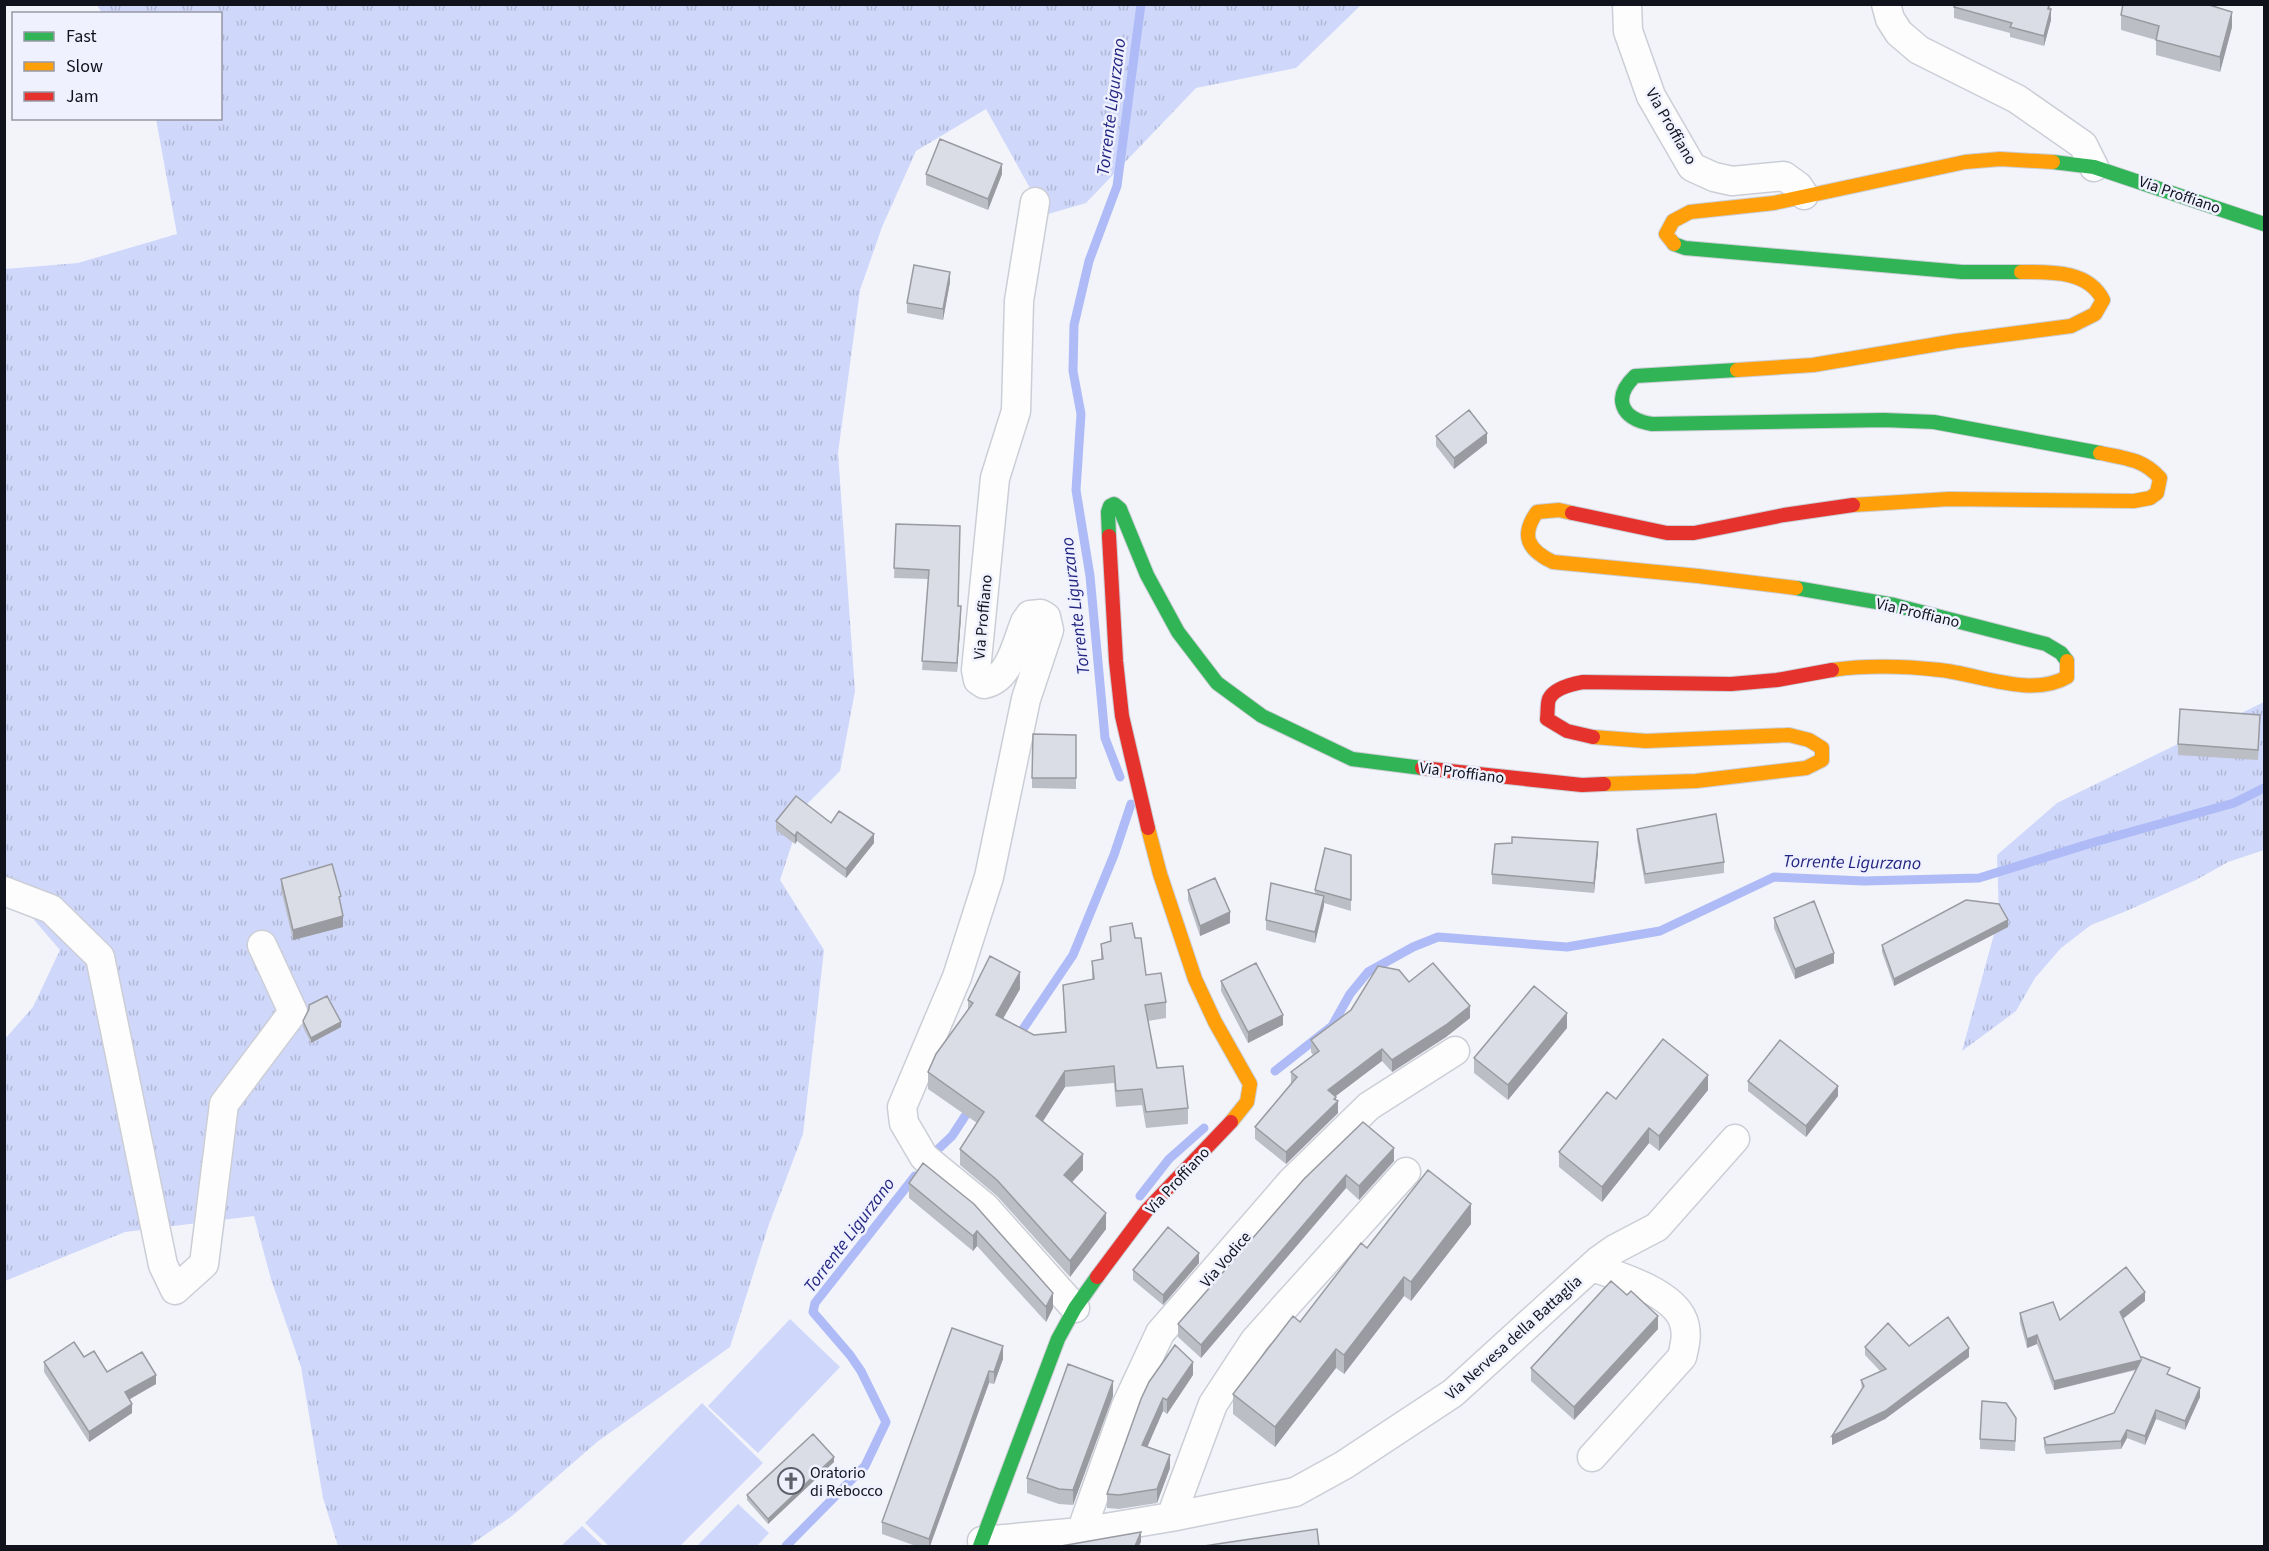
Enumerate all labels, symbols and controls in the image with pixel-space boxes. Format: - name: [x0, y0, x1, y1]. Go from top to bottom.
- legend: [12, 12, 222, 120]
- text: Fast: [66, 24, 97, 49]
- water label: Torrente Ligurzano: [1091, 37, 1132, 177]
- text: Slow: [66, 54, 103, 79]
- text: Jam: [66, 84, 99, 109]
- street label: Via Proffiano: [1640, 84, 1702, 169]
- street label: Via Proffiano: [2136, 171, 2224, 219]
- water label: Torrente Ligurzano: [1055, 536, 1096, 676]
- street label: Via Proffiano: [968, 574, 998, 660]
- street label: Via Proffiano: [1874, 593, 1962, 633]
- street label: Via Proffiano: [1418, 757, 1505, 789]
- water label: Torrente Ligurzano: [1783, 849, 1921, 876]
- street label: Via Proffiano: [1141, 1142, 1215, 1219]
- water label: Torrente Ligurzano: [798, 1173, 901, 1298]
- street label: Via Vodice: [1195, 1227, 1256, 1292]
- street label: Via Nervesa della Battaglia: [1441, 1270, 1587, 1405]
- place label: Oratorio di Rebocco: [810, 1462, 883, 1502]
- church icon: Oratorio di Rebocco: [776, 1466, 806, 1496]

